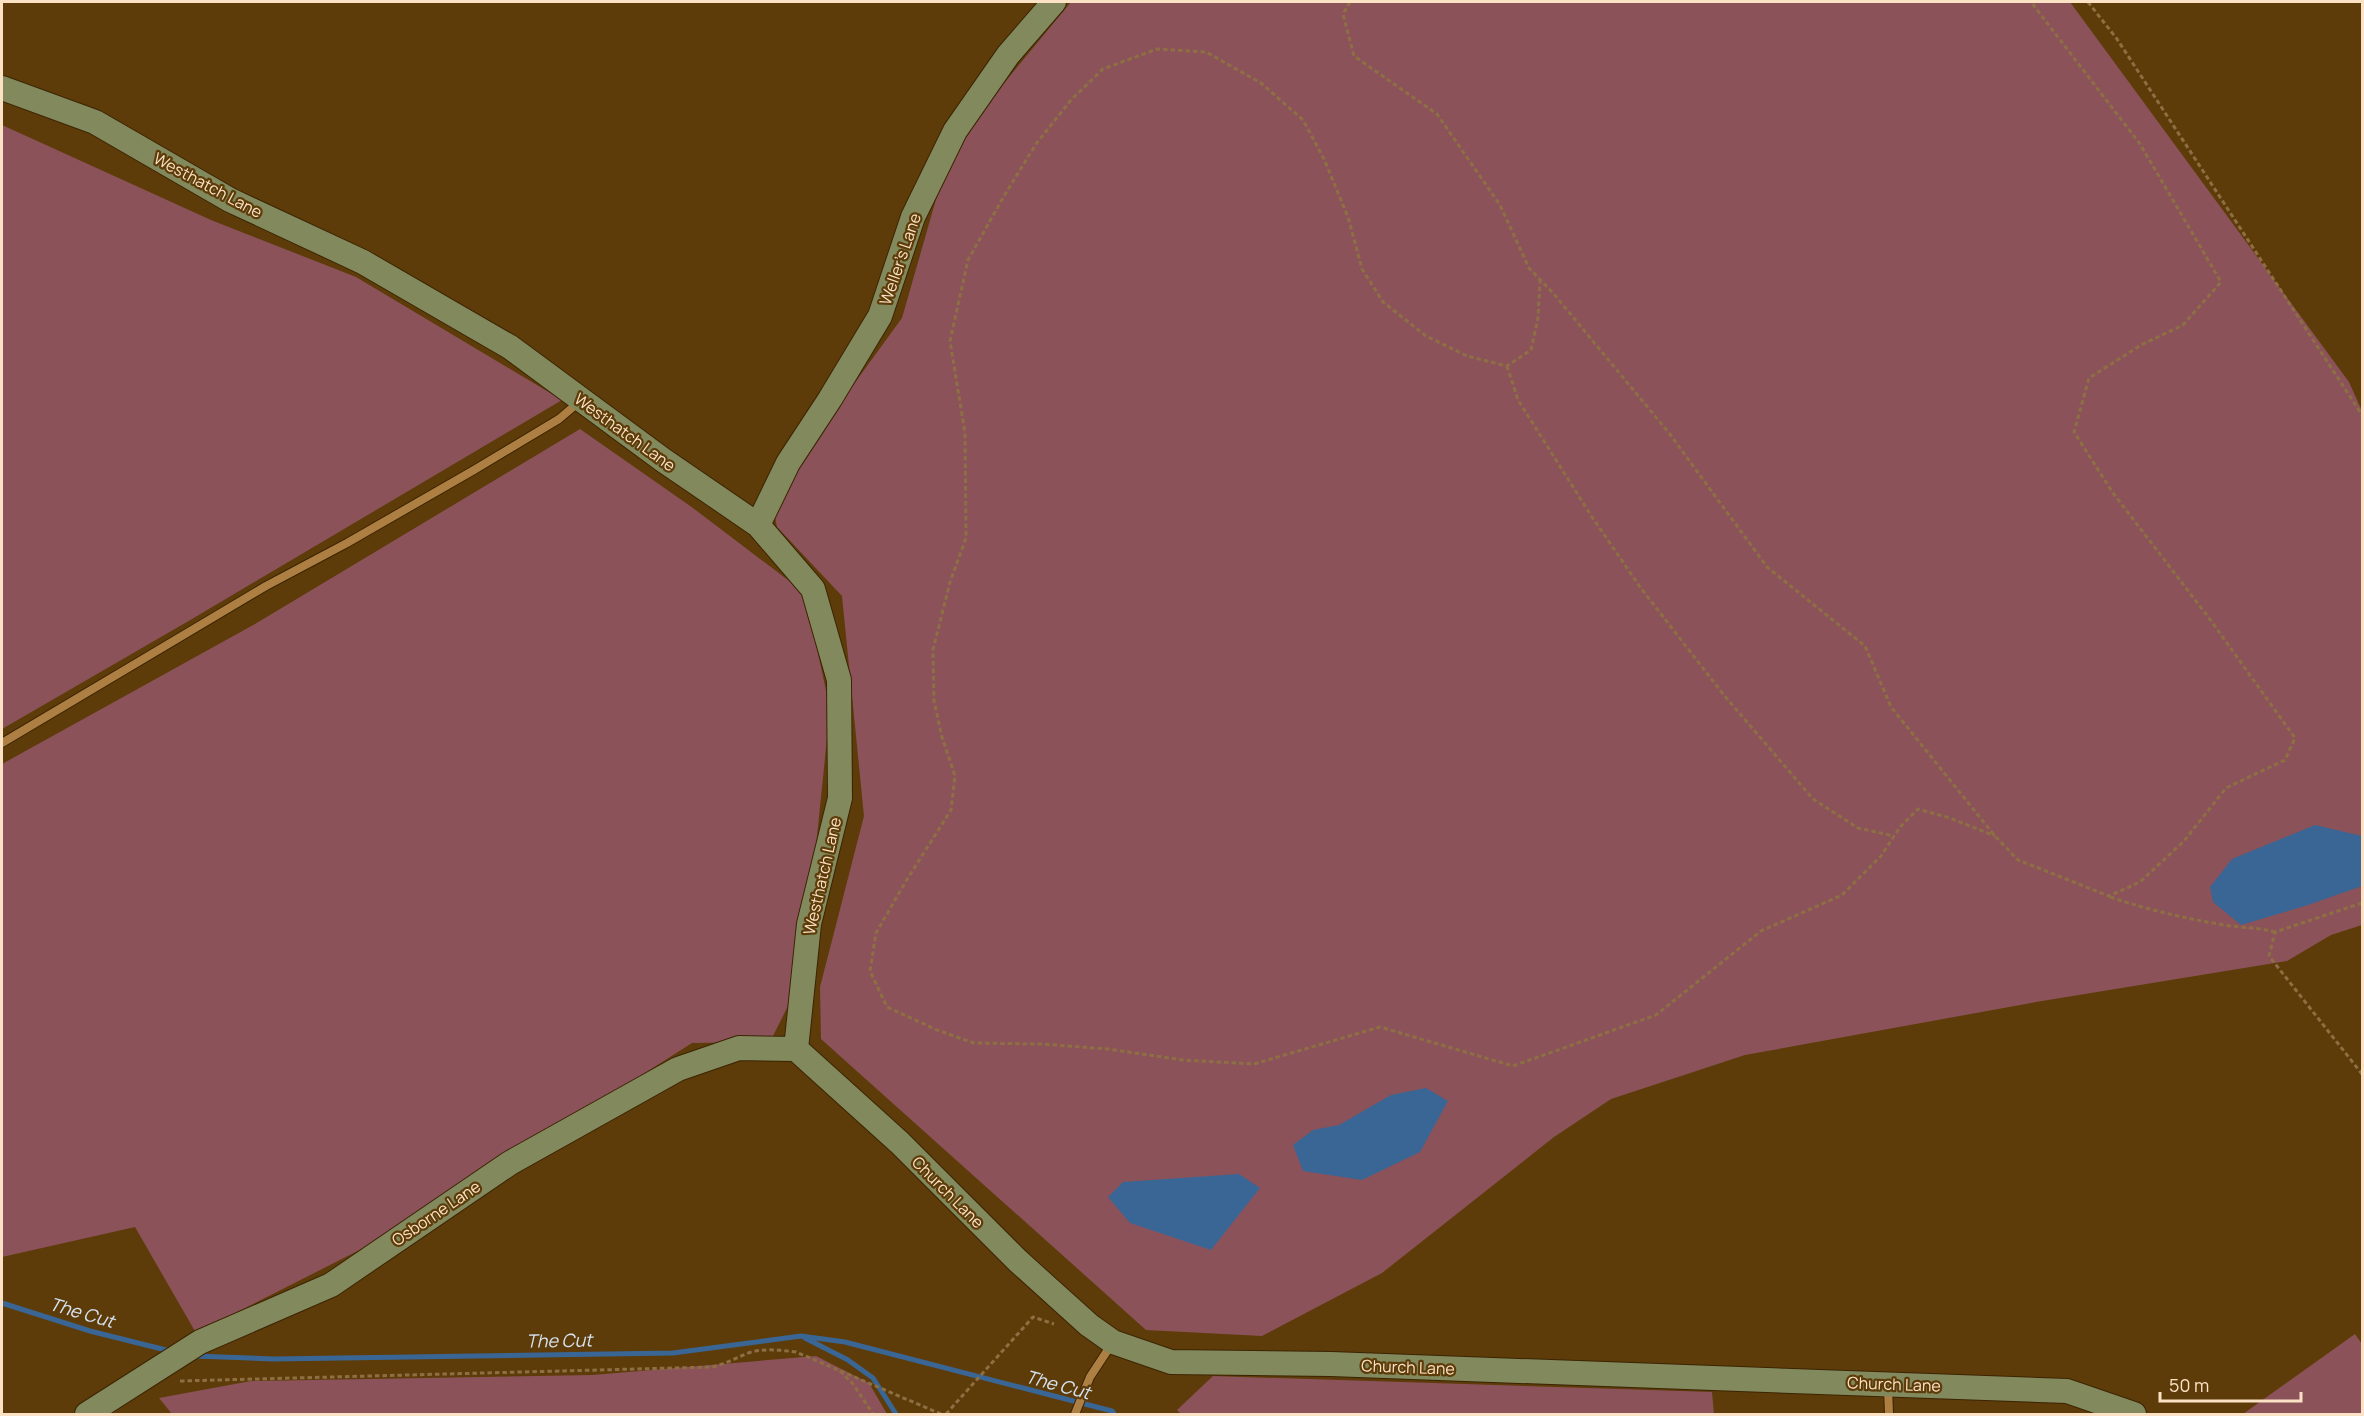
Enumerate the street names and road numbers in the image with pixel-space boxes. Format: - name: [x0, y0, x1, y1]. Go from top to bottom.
- street label: Westhatch Lane: [150, 147, 266, 223]
- street label: Weller's Lane: [874, 210, 926, 308]
- street label: Westhatch Lane: [570, 388, 680, 476]
- street label: Westhatch Lane: [798, 815, 846, 937]
- street label: Church Lane: [907, 1151, 989, 1233]
- street label: Osborne Lane: [387, 1175, 485, 1251]
- street label: Church Lane: [1361, 1354, 1455, 1380]
- street label: Church Lane: [1847, 1371, 1941, 1397]

